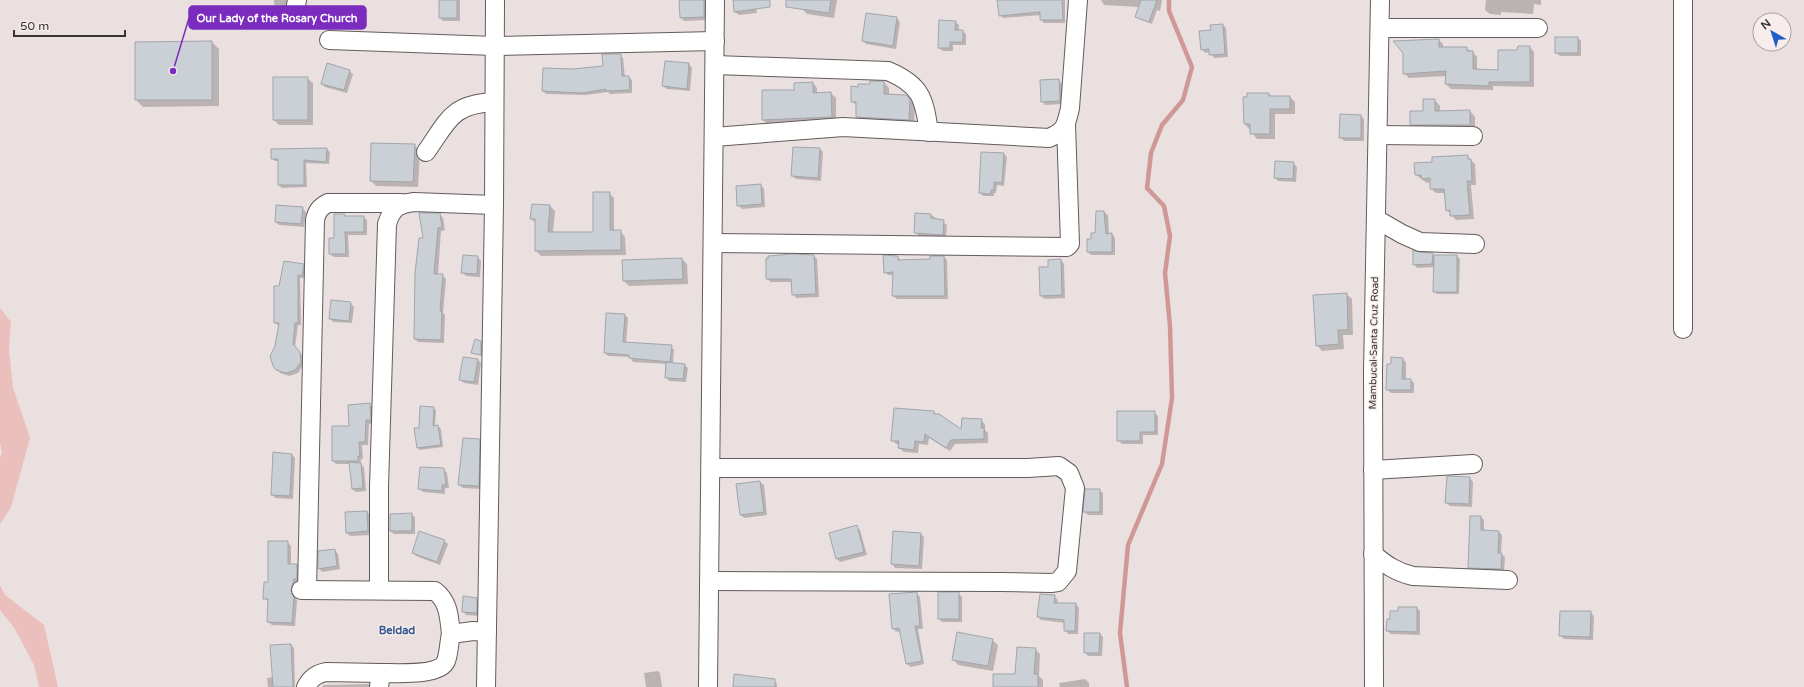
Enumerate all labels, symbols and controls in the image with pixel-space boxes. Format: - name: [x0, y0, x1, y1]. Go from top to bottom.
- callout: Our Lady of the Rosary Church: [189, 6, 366, 29]
- scale bar: [14, 12, 125, 38]
- text: Our Lady of the Rosary Church: [196, 12, 358, 26]
- north arrow: [1752, 12, 1792, 52]
- text: N: [1758, 17, 1774, 32]
- text: 50 m: [20, 19, 49, 33]
- street label: Mambucal-Santa Cruz Road: [1367, 276, 1381, 410]
- district label: Beldad: [379, 624, 415, 637]

